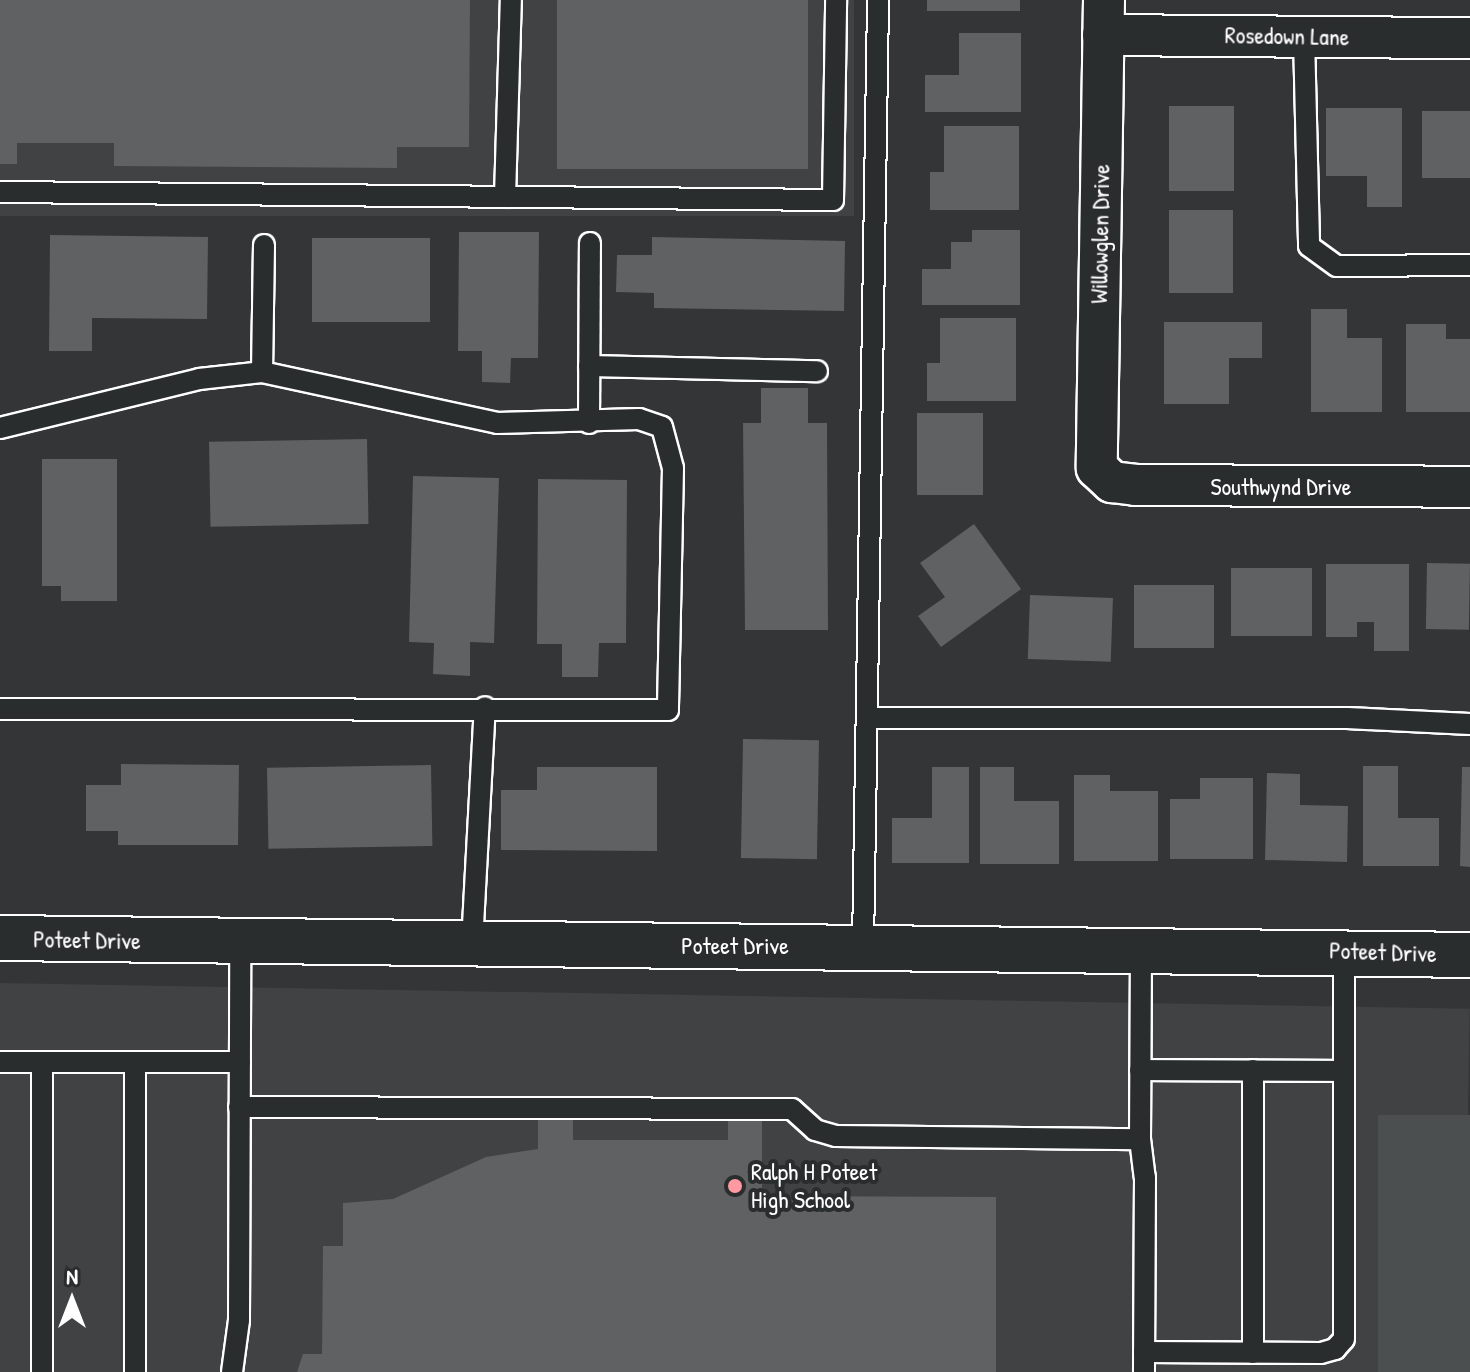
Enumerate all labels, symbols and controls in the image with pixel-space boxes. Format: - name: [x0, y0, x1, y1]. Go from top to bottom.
- street label: Rosedown Lane: [1224, 21, 1350, 51]
- street label: Willowglen Drive: [1084, 164, 1116, 304]
- street label: Southwynd Drive: [1211, 473, 1351, 501]
- street label: Poteet Drive: [33, 925, 141, 955]
- street label: Poteet Drive: [681, 932, 789, 960]
- street label: Poteet Drive: [1329, 936, 1437, 968]
- place label: Ralph H Poteet High School: [751, 1158, 877, 1214]
- marker: Ralph H Poteet High School: [726, 1177, 744, 1195]
- north arrow: [32, 1260, 112, 1340]
- text: N: [66, 1261, 78, 1291]

